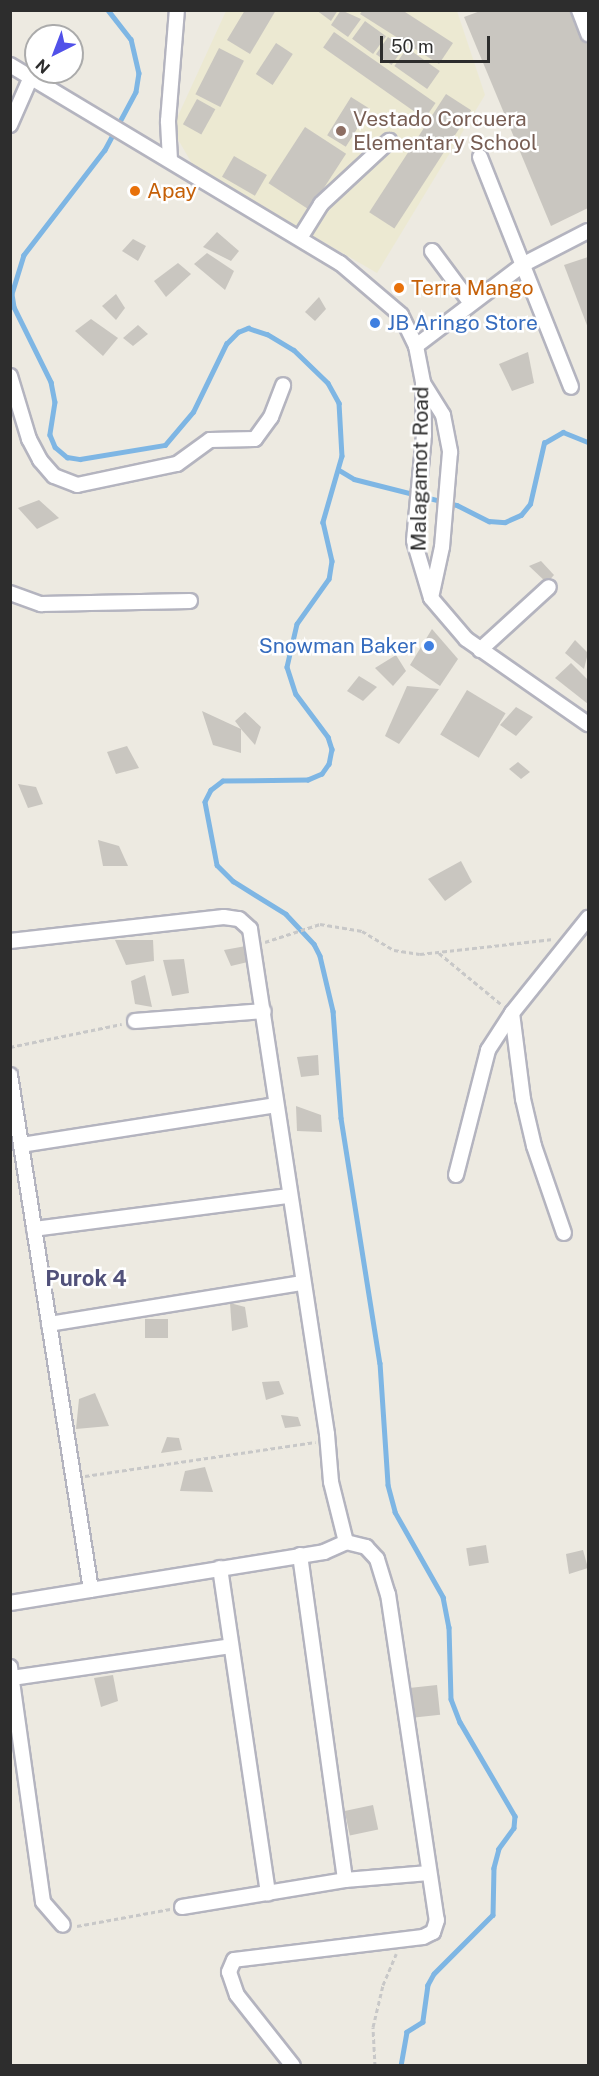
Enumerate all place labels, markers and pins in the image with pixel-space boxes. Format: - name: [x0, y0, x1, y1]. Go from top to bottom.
- place label: Vestado Corcuera Elementary School: [353, 106, 537, 156]
- marker: Vestado Corcuera Elementary School: [334, 124, 348, 138]
- place label: Apay: [147, 178, 197, 204]
- marker: Apay: [128, 184, 142, 198]
- place label: Terra Mango: [411, 275, 534, 301]
- marker: Terra Mango: [392, 281, 406, 295]
- place label: JB Aringo Store: [387, 310, 538, 336]
- marker: JB Aringo Store: [368, 316, 382, 330]
- place label: Snowman Baker: [259, 633, 417, 659]
- marker: Snowman Baker: [422, 639, 436, 653]

